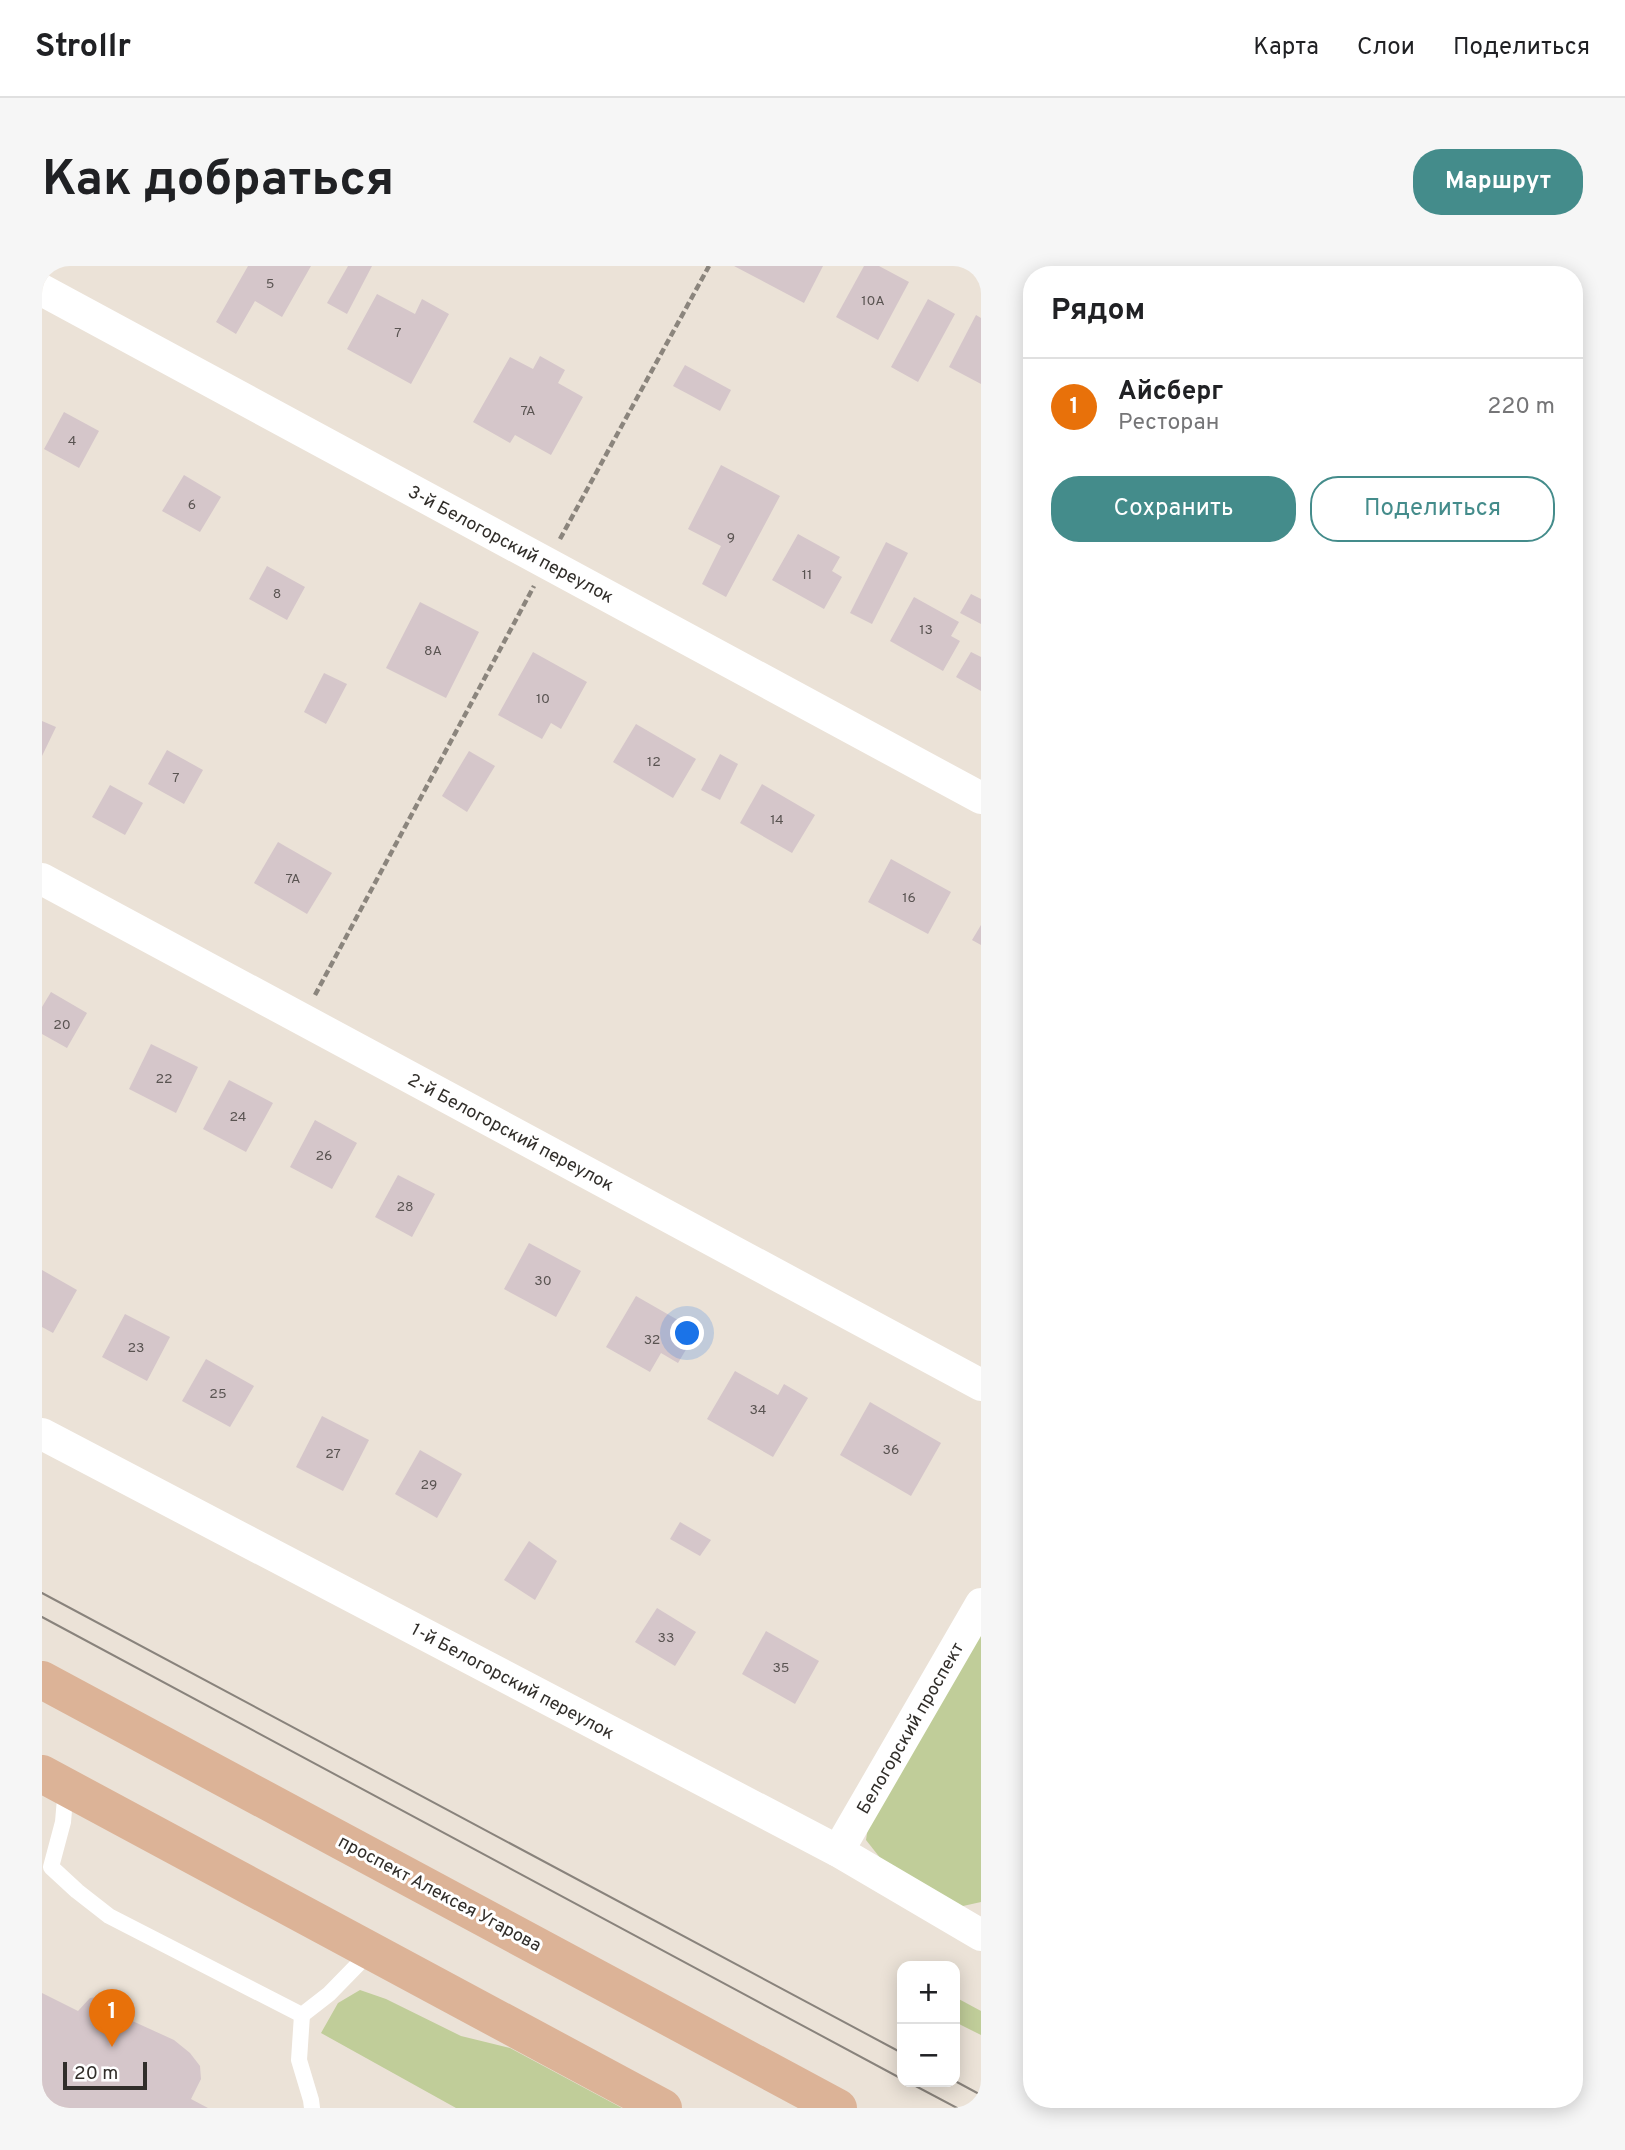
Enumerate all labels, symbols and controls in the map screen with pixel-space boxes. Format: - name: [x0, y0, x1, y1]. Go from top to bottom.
- text: Strollr: [35, 27, 131, 69]
- text: Карта: [1253, 33, 1319, 63]
- text: Слои: [1357, 33, 1415, 63]
- text: Поделиться: [1453, 33, 1590, 63]
- button: Маршрут: [1413, 149, 1583, 215]
- text: Как добраться: [42, 151, 394, 213]
- house number: 5: [266, 276, 274, 293]
- house number: 10А: [861, 293, 885, 310]
- text: Рядом: [1051, 293, 1145, 330]
- house number: 7: [394, 325, 402, 342]
- text: Айсберг: [1118, 376, 1223, 409]
- text: 1: [1069, 393, 1079, 422]
- text: 220 m: [1487, 393, 1555, 422]
- house number: 7А: [520, 403, 536, 420]
- text: Ресторан: [1118, 409, 1219, 438]
- house number: 4: [68, 433, 76, 450]
- button: Сохранить: [1051, 476, 1296, 542]
- button: Поделиться: [1310, 476, 1555, 542]
- street label: 3-й Белогорский переулок: [403, 481, 617, 609]
- house number: 6: [188, 497, 196, 514]
- house number: 9: [727, 530, 735, 547]
- house number: 11: [802, 567, 812, 584]
- house number: 8: [273, 586, 281, 603]
- house number: 13: [919, 622, 933, 639]
- house number: 8А: [424, 643, 442, 660]
- house number: 10: [536, 691, 550, 708]
- house number: 12: [647, 754, 661, 771]
- house number: 7: [172, 770, 180, 787]
- house number: 14: [770, 812, 784, 829]
- house number: 7А: [285, 871, 301, 888]
- house number: 16: [902, 890, 916, 907]
- house number: 20: [53, 1017, 71, 1034]
- street label: 2-й Белогорский переулок: [403, 1069, 617, 1198]
- house number: 22: [155, 1071, 173, 1088]
- house number: 24: [229, 1109, 247, 1126]
- house number: 26: [316, 1148, 332, 1165]
- house number: 28: [396, 1199, 414, 1216]
- house number: 30: [534, 1273, 552, 1290]
- your location: [670, 1316, 704, 1350]
- house number: 32: [644, 1332, 660, 1349]
- house number: 23: [128, 1340, 145, 1357]
- house number: 25: [209, 1386, 227, 1403]
- house number: 34: [749, 1402, 767, 1419]
- house number: 36: [883, 1442, 899, 1459]
- house number: 27: [325, 1446, 341, 1463]
- house number: 29: [421, 1477, 437, 1494]
- street label: 1-й Белогорский переулок: [407, 1619, 618, 1746]
- house number: 33: [658, 1630, 674, 1647]
- street label: Белогорский проспект: [853, 1639, 970, 1819]
- house number: 35: [772, 1660, 790, 1677]
- street label: проспект Алексея Угарова: [334, 1831, 545, 1958]
- map controls: [897, 1961, 960, 2087]
- button: +: [897, 1961, 960, 2024]
- pin: 1: [89, 1989, 135, 2047]
- button: −: [897, 2024, 960, 2087]
- scale bar: [63, 2059, 147, 2091]
- text: 20 m: [74, 2062, 118, 2086]

